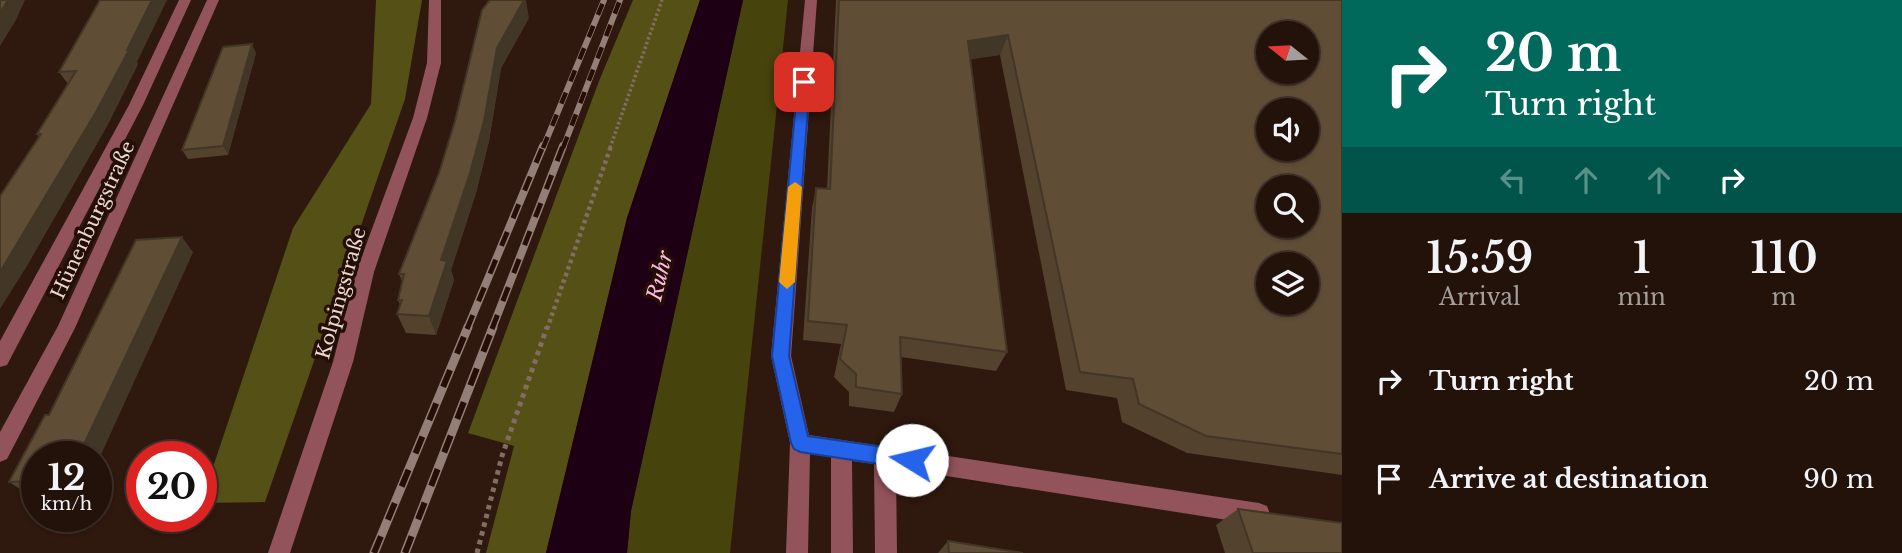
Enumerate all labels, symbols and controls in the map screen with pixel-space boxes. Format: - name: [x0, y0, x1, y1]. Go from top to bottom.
- north arrow: [1256, 21, 1320, 84]
- map controls: [1256, 21, 1319, 315]
- text: 20 m: [1485, 23, 1621, 84]
- icon: right: [1370, 28, 1461, 119]
- pin: [774, 52, 834, 112]
- icon: arrive: [785, 63, 823, 101]
- text: Turn right: [1485, 84, 1656, 124]
- button: sound: [1256, 98, 1319, 161]
- street label: Hünenburgstraße: [46, 137, 140, 303]
- icon: left: [1494, 161, 1532, 199]
- icon: ahead: [1567, 161, 1605, 199]
- icon: ahead: [1640, 161, 1678, 199]
- icon: right: [1713, 161, 1751, 199]
- button: search: [1256, 175, 1319, 238]
- street label: Kolpingstraße: [311, 224, 371, 362]
- text: 15:59: [1426, 232, 1534, 284]
- text: 1: [1632, 232, 1651, 284]
- text: 110: [1750, 232, 1818, 284]
- water label: Ruhr: [641, 247, 679, 304]
- button: layers: [1256, 252, 1319, 315]
- text: Arrival: [1439, 283, 1520, 311]
- text: min: [1618, 283, 1666, 311]
- text: m: [1772, 283, 1796, 311]
- icon: right: [1370, 362, 1408, 400]
- text: Turn right: [1429, 365, 1574, 397]
- text: 20 m: [1804, 365, 1874, 397]
- position arrow: [875, 423, 949, 497]
- speed limit sign: 20: [126, 441, 217, 532]
- text: 12: [47, 456, 86, 499]
- icon: arrive: [1370, 460, 1408, 498]
- text: Arrive at destination: [1429, 463, 1709, 495]
- text: 90 m: [1803, 463, 1874, 495]
- text: km/h: [41, 493, 92, 515]

